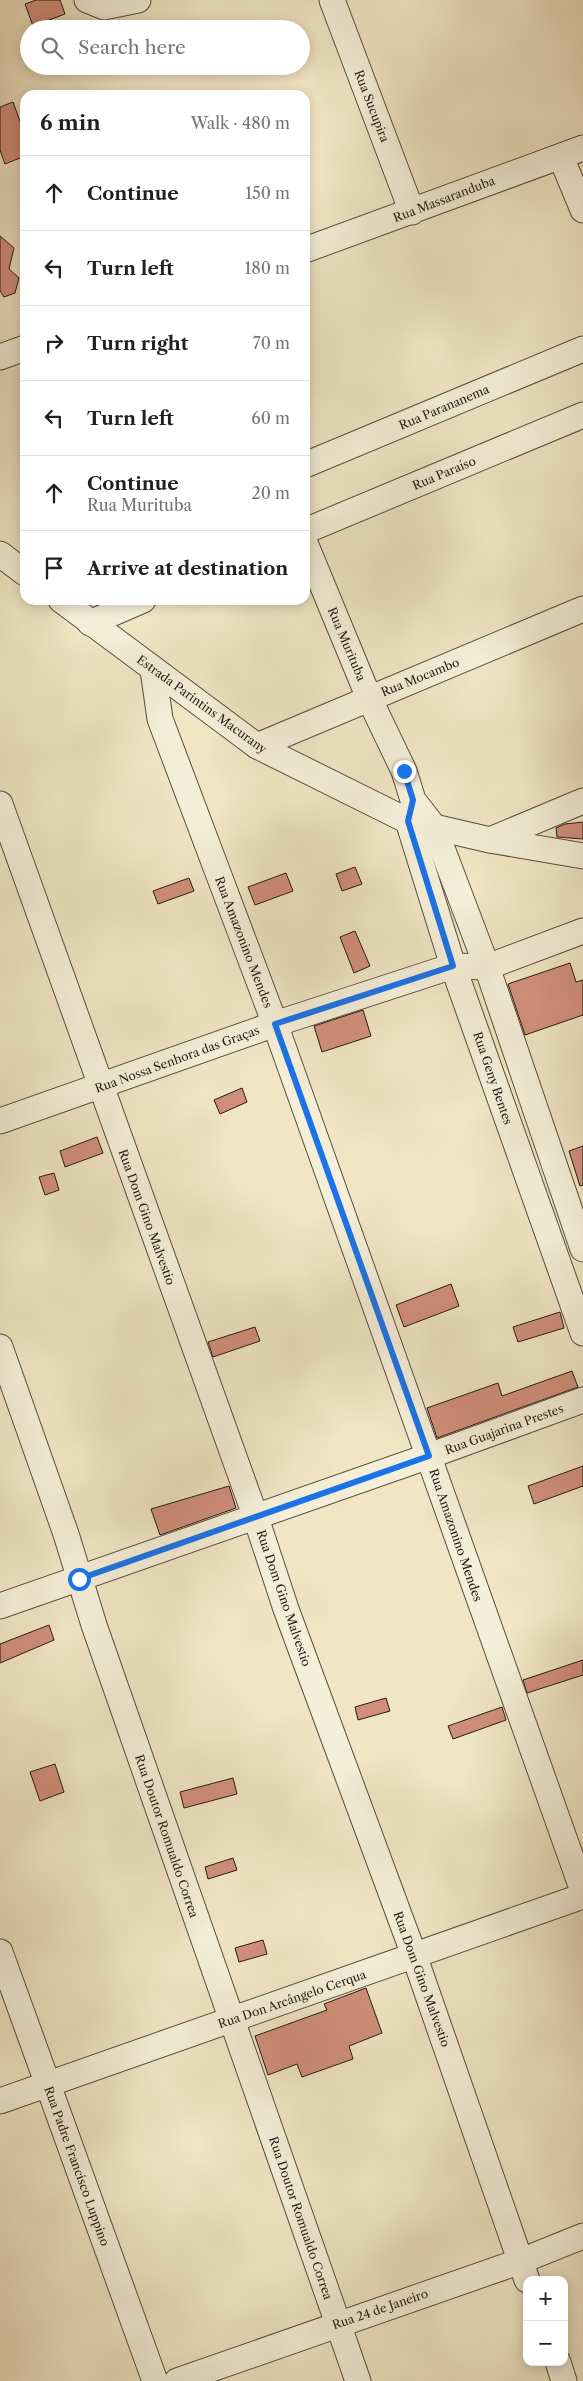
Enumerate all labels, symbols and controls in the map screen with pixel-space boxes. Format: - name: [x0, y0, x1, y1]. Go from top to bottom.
- search box: [20, 20, 310, 75]
- icon: search: [38, 34, 66, 62]
- text: Search here: [78, 36, 186, 59]
- street label: Rua Sucupira: [351, 68, 393, 145]
- text: 6 min: [40, 110, 101, 135]
- text: Walk · 480 m: [191, 113, 290, 133]
- street label: Rua Massaranduba: [391, 172, 498, 225]
- icon: ahead: [40, 179, 68, 207]
- text: Continue: [87, 182, 179, 205]
- text: 150 m: [245, 183, 290, 203]
- icon: left: [40, 254, 68, 282]
- text: Turn left: [87, 257, 174, 280]
- text: 180 m: [244, 258, 290, 278]
- icon: right: [40, 329, 68, 357]
- text: Turn right: [87, 332, 188, 355]
- text: 70 m: [253, 333, 290, 353]
- street label: Rua Parananema: [397, 381, 492, 433]
- icon: left: [40, 404, 68, 432]
- text: Turn left: [87, 407, 174, 430]
- text: 60 m: [251, 408, 290, 428]
- street label: Rua Paraíso: [410, 453, 478, 493]
- text: Continue: [87, 472, 179, 495]
- icon: ahead: [40, 479, 68, 507]
- text: 20 m: [251, 483, 290, 503]
- text: Rua Murituba: [87, 495, 192, 515]
- icon: arrive: [40, 554, 68, 582]
- text: Arrive at destination: [87, 557, 288, 580]
- street label: Rua Murituba: [325, 605, 370, 684]
- street label: Estrada Parintins Macurany: [134, 652, 270, 756]
- street label: Rua Mocambo: [379, 654, 461, 700]
- route end: [393, 760, 416, 783]
- street label: Rua Amazonino Mendes: [212, 874, 276, 1010]
- street label: Rua Nossa Senhora das Graças: [93, 1022, 261, 1096]
- street label: Rua Geny Bentes: [470, 1029, 516, 1127]
- street label: Rua Dom Gino Malvestio: [115, 1147, 179, 1287]
- street label: Rua Guajarina Prestes: [443, 1401, 565, 1457]
- street label: Rua Amazonino Mendes: [426, 1467, 486, 1603]
- street label: Rua Dom Gino Malvestio: [254, 1528, 314, 1668]
- route start: [68, 1568, 91, 1591]
- street label: Rua Doutor Romualdo Correa: [132, 1752, 202, 1920]
- street label: Rua Dom Gino Malvestio: [390, 1909, 454, 2049]
- street label: Rua Don Arcângelo Cerqua: [216, 1966, 369, 2031]
- street label: Rua Padre Francisco Luppino: [41, 2084, 113, 2248]
- street label: Rua Doutor Romualdo Correa: [266, 2134, 336, 2302]
- map controls: [523, 2276, 568, 2366]
- button: +: [523, 2276, 568, 2321]
- street label: Rua 24 de Janeiro: [330, 2286, 430, 2332]
- button: −: [523, 2321, 568, 2366]

